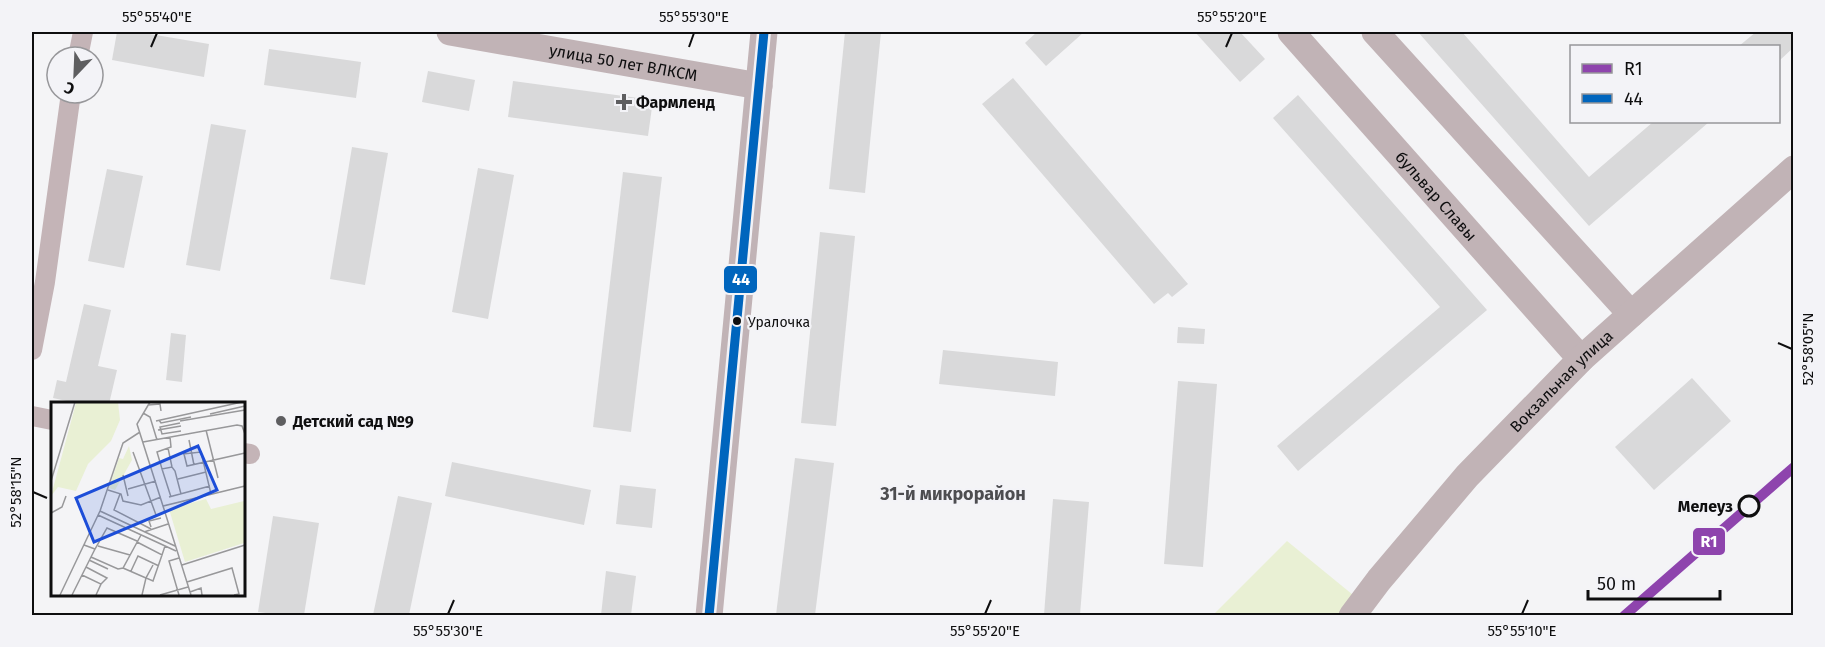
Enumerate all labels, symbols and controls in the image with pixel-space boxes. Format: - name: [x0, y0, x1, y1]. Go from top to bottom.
- text: 55°55'40"E: [122, 8, 192, 26]
- text: 55°55'30"E: [659, 8, 729, 26]
- text: 55°55'20"E: [1197, 8, 1267, 26]
- street label: улица 50 лет ВЛКСМ: [548, 41, 699, 85]
- north arrow: [45, 45, 105, 105]
- legend: [1570, 45, 1780, 123]
- text: R1: [1624, 58, 1642, 80]
- text: С: [61, 77, 77, 99]
- text: 44: [1624, 88, 1644, 110]
- place label: Фармленд: [636, 93, 715, 112]
- marker: Фармленд: [617, 95, 631, 109]
- street label: бульвар Славы: [1391, 147, 1481, 245]
- line badge: 44: [723, 265, 758, 294]
- text: 44: [732, 270, 750, 289]
- text: 52°58'05"N: [1799, 313, 1817, 385]
- place label: Уралочка: [748, 314, 810, 331]
- marker: Уралочка: [731, 315, 743, 327]
- street label: Вокзальная улица: [1506, 326, 1617, 436]
- inset map: [51, 402, 244, 596]
- place label: Детский сад №9: [292, 412, 414, 431]
- marker: Детский сад №9: [274, 414, 288, 428]
- text: 52°58'15"N: [7, 456, 25, 528]
- district label: 31-й микрорайон: [879, 483, 1026, 505]
- marker: Мелеуз: [1738, 495, 1760, 517]
- place label: Мелеуз: [1678, 497, 1733, 516]
- line badge: R1: [1692, 527, 1726, 556]
- text: R1: [1700, 532, 1718, 551]
- scale bar: [1588, 563, 1720, 601]
- text: 50 m: [1597, 573, 1636, 595]
- text: 55°55'30"E: [413, 622, 483, 640]
- text: 55°55'20"E: [950, 622, 1020, 640]
- text: 55°55'10"E: [1487, 622, 1557, 640]

